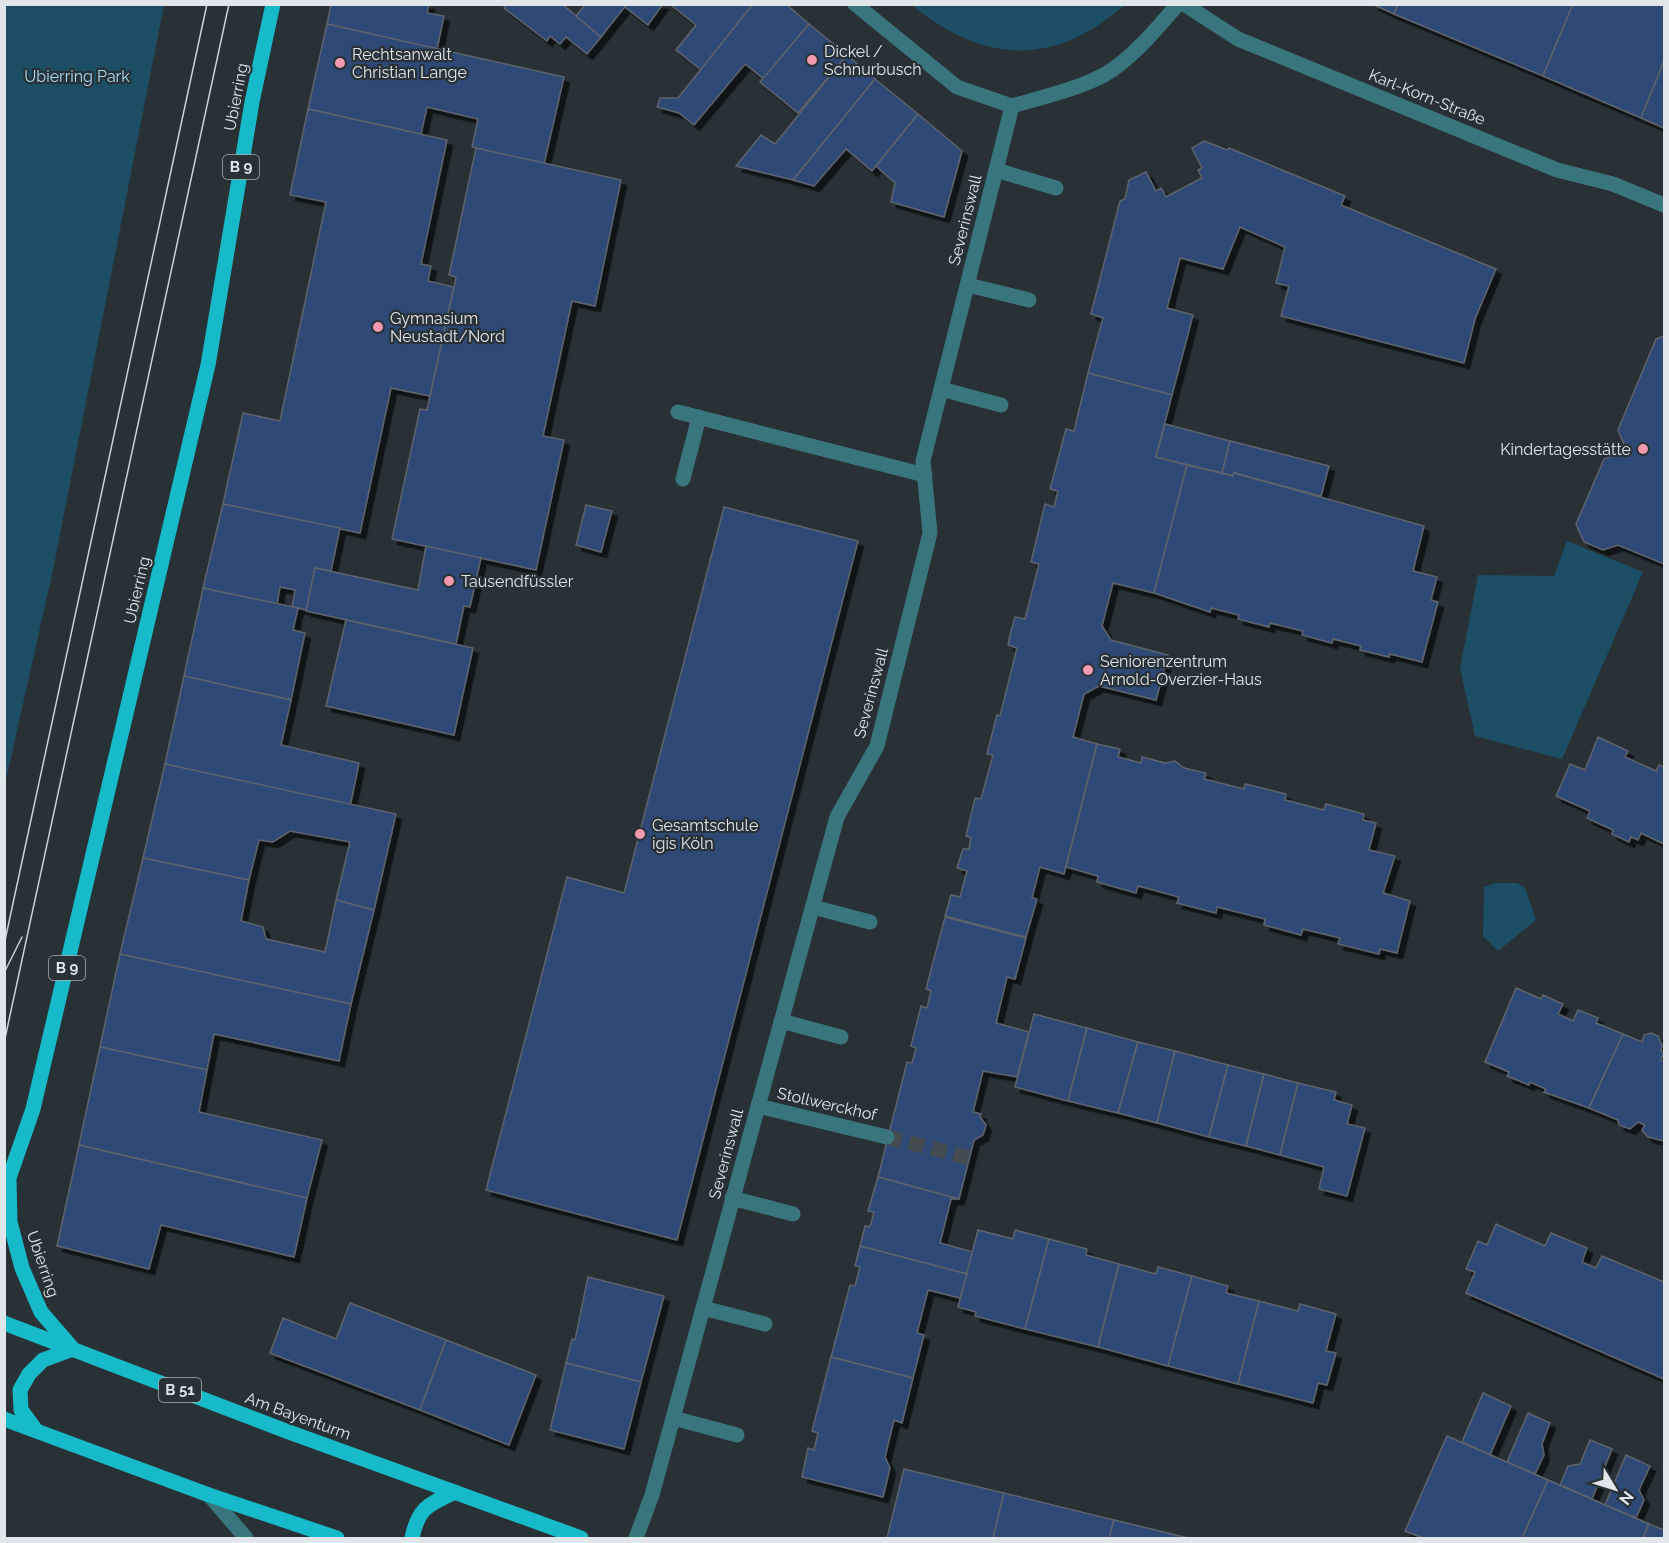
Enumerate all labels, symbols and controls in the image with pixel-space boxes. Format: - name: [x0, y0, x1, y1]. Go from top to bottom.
- place label: Dickel / Schnurbusch: [824, 42, 922, 79]
- place label: Rechtsanwalt Christian Lange: [352, 45, 467, 82]
- marker: Dickel / Schnurbusch: [805, 53, 819, 67]
- marker: Rechtsanwalt Christian Lange: [333, 56, 347, 70]
- street label: Ubierring: [220, 61, 252, 133]
- street label: Karl-Korn-Straße: [1366, 65, 1488, 129]
- park label: Ubierring Park: [24, 67, 130, 86]
- road number: B 9: [223, 155, 259, 179]
- street label: Severinswall: [945, 172, 986, 267]
- place label: Gymnasium Neustadt/Nord: [390, 309, 505, 346]
- marker: Gymnasium Neustadt/Nord: [371, 320, 385, 334]
- place label: Kindertagesstätte: [1500, 440, 1631, 459]
- marker: Kindertagesstätte: [1636, 442, 1650, 456]
- street label: Ubierring: [120, 554, 154, 626]
- place label: Tausendfüssler: [461, 572, 574, 591]
- marker: Tausendfüssler: [442, 574, 456, 588]
- street label: Severinswall: [850, 645, 892, 740]
- place label: Seniorenzentrum Arnold-Overzier-Haus: [1100, 652, 1262, 689]
- marker: Seniorenzentrum Arnold-Overzier-Haus: [1081, 663, 1095, 677]
- place label: Gesamtschule igis Köln: [652, 816, 758, 853]
- marker: Gesamtschule igis Köln: [633, 827, 647, 841]
- road number: B 9: [49, 956, 85, 980]
- street label: Stollwerckhof: [775, 1083, 879, 1125]
- street label: Severinswall: [705, 1106, 747, 1201]
- street label: Ubierring: [23, 1228, 63, 1300]
- road number: B 51: [159, 1378, 201, 1402]
- street label: Am Bayenturm: [243, 1388, 353, 1444]
- north arrow: [1585, 1459, 1645, 1519]
- text: N: [1615, 1487, 1638, 1509]

